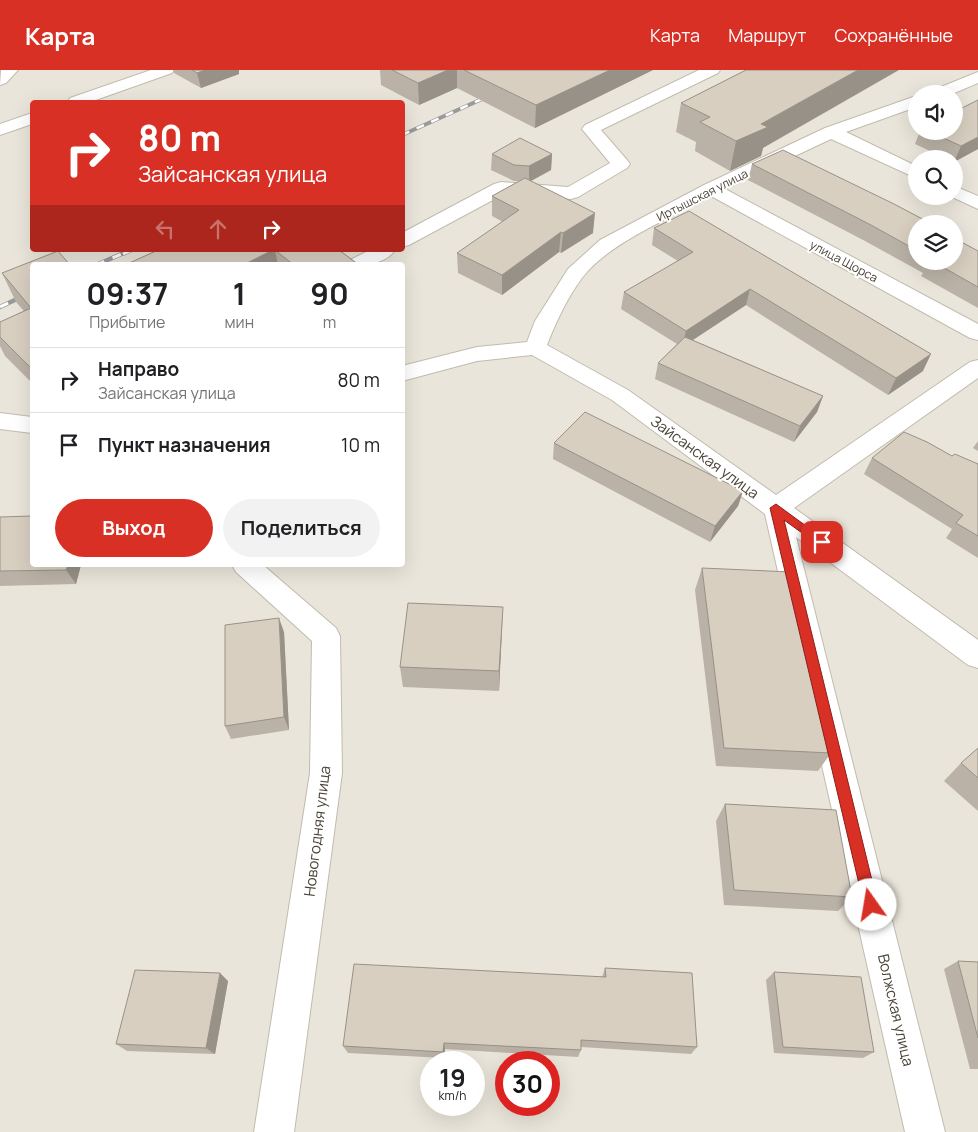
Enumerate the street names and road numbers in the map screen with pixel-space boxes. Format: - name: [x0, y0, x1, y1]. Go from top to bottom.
- street label: Иртышская улица: [653, 165, 751, 225]
- street label: улица Щорса: [807, 236, 881, 286]
- street label: Зайсанская улица: [647, 411, 763, 503]
- street label: Новогодняя улица: [299, 764, 335, 898]
- street label: Волжская улица: [873, 952, 919, 1068]

